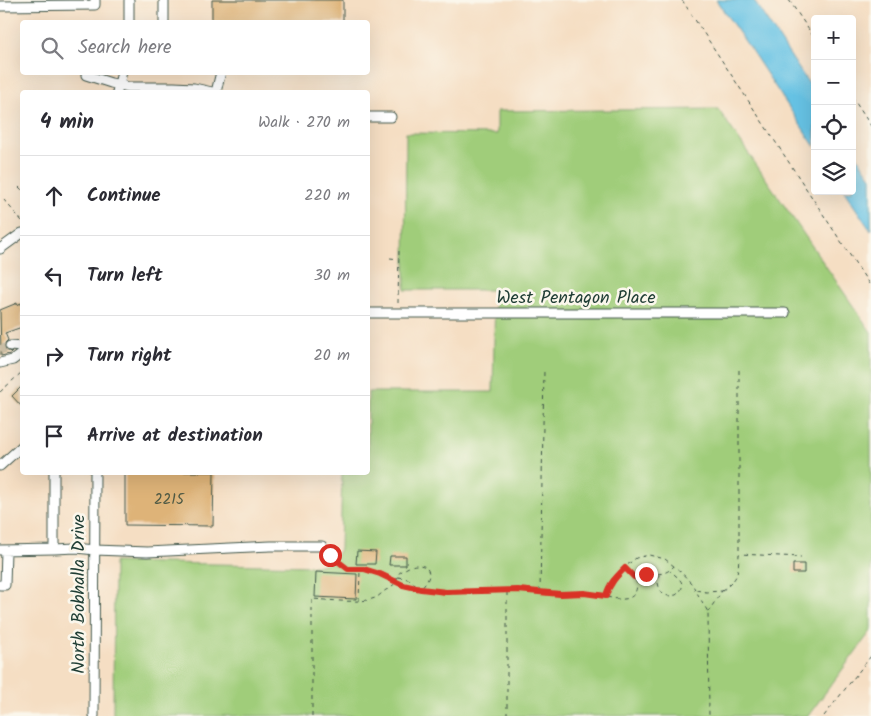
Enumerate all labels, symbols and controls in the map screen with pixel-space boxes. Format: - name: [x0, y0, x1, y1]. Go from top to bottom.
- map controls: [811, 15, 856, 195]
- button: +: [811, 15, 856, 60]
- search box: [20, 20, 370, 75]
- text: Search here: [78, 33, 172, 63]
- icon: search: [38, 34, 66, 62]
- button: −: [811, 60, 856, 105]
- button: locate: [811, 105, 856, 150]
- text: 4 min: [40, 106, 94, 139]
- text: Walk · 270 m: [258, 110, 350, 135]
- button: layers: [811, 150, 856, 195]
- text: Continue: [87, 181, 160, 211]
- icon: ahead: [40, 182, 68, 210]
- text: 220 m: [304, 183, 350, 208]
- text: Turn left: [87, 261, 162, 291]
- icon: left: [40, 262, 68, 290]
- text: 30 m: [314, 263, 350, 288]
- street label: West Pentagon Place: [496, 284, 656, 313]
- text: Turn right: [87, 341, 172, 371]
- icon: right: [40, 342, 68, 370]
- text: 20 m: [314, 343, 350, 368]
- text: Arrive at destination: [87, 421, 263, 451]
- icon: arrive: [40, 422, 68, 450]
- house number: 2215: [154, 488, 185, 512]
- street label: North Bobhalla Drive: [65, 514, 94, 674]
- route start: [319, 544, 342, 567]
- route end: [635, 563, 658, 586]

